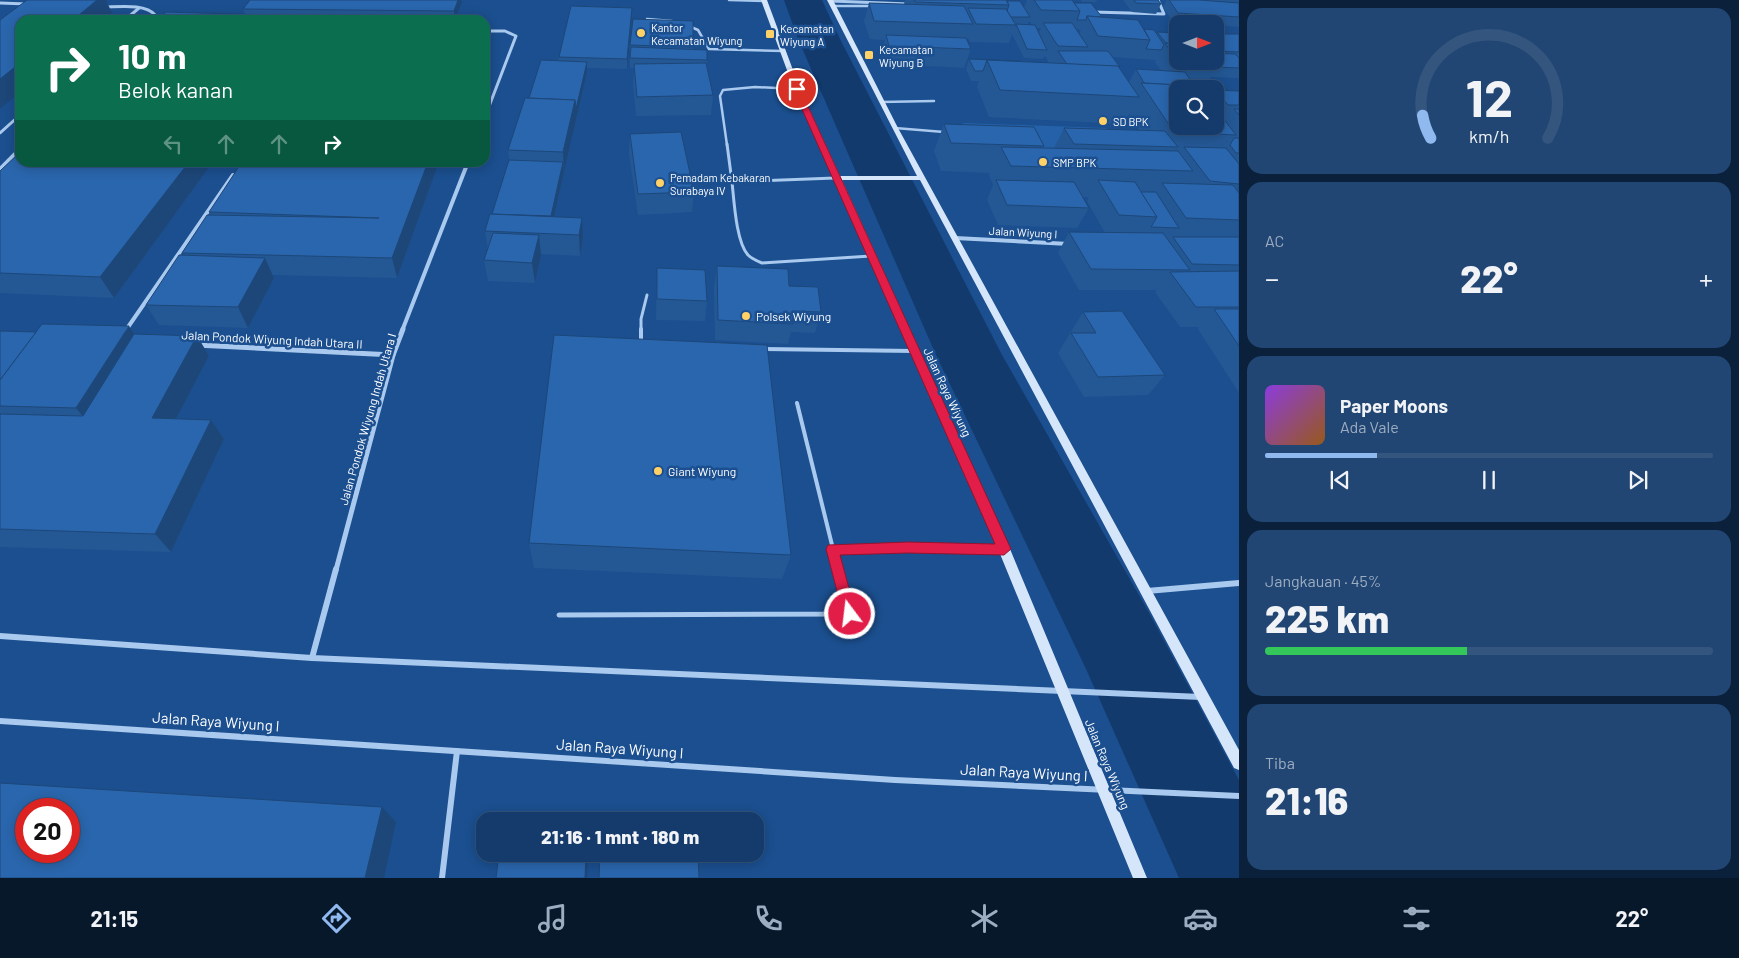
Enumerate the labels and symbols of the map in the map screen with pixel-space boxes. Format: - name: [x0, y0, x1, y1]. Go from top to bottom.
- north arrow: [1169, 15, 1224, 70]
- place label: Kantor Kecamatan Wiyung: [651, 21, 743, 47]
- place label: Kecamatan Wiyung A: [780, 22, 834, 48]
- marker: Kantor Kecamatan Wiyung: [635, 27, 647, 39]
- marker: Kecamatan Wiyung A: [764, 28, 776, 40]
- place label: Kecamatan Wiyung B: [879, 43, 933, 69]
- marker: Kecamatan Wiyung B: [863, 49, 875, 61]
- pin: [776, 68, 818, 110]
- marker: SD BPK: [1097, 115, 1109, 127]
- place label: SD BPK: [1113, 115, 1149, 128]
- marker: SMP BPK: [1037, 156, 1049, 168]
- place label: SMP BPK: [1053, 156, 1096, 169]
- place label: Pemadam Kebakaran Surabaya IV: [670, 171, 771, 197]
- marker: Pemadam Kebakaran Surabaya IV: [654, 177, 666, 189]
- street label: Jalan Wiyung I: [988, 224, 1058, 240]
- place label: Polsek Wiyung: [756, 309, 831, 323]
- marker: Polsek Wiyung: [740, 310, 752, 322]
- street label: Jalan Pondok Wiyung Indah Utara II: [181, 327, 363, 351]
- street label: Jalan Pondok Wiyung Indah Utara I: [336, 331, 398, 507]
- street label: Jalan Raya Wiyung: [921, 345, 975, 439]
- place label: Giant Wiyung: [668, 464, 736, 478]
- marker: Giant Wiyung: [652, 465, 664, 477]
- position arrow: [823, 587, 875, 639]
- street label: Jalan Raya Wiyung I: [152, 708, 280, 734]
- street label: Jalan Raya Wiyung: [1083, 717, 1133, 811]
- street label: Jalan Raya Wiyung I: [556, 735, 684, 761]
- street label: Jalan Raya Wiyung I: [960, 760, 1088, 784]
- speed limit sign: 20: [15, 798, 80, 863]

